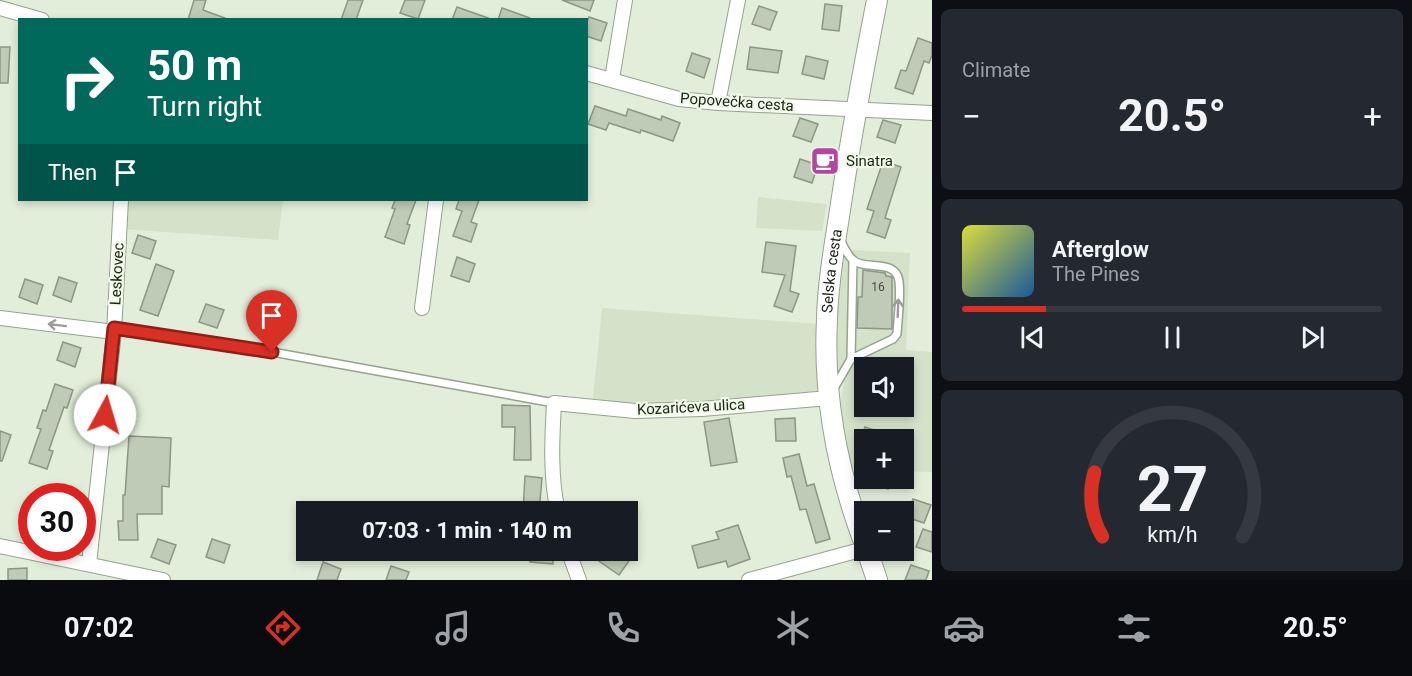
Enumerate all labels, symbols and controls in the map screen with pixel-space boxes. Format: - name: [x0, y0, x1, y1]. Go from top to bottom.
- text: 50 m: [147, 41, 242, 90]
- icon: right: [48, 42, 126, 120]
- text: Climate: [962, 58, 1030, 82]
- street label: Popovečka cesta: [680, 89, 794, 115]
- text: 20.5°: [1118, 89, 1226, 142]
- text: Turn right: [147, 91, 262, 123]
- text: −: [962, 97, 981, 136]
- text: +: [1363, 97, 1382, 136]
- cafe icon: Sinatra: [809, 145, 841, 177]
- place label: Sinatra: [846, 152, 893, 170]
- icon: arrive: [109, 156, 142, 189]
- text: Then: [48, 160, 97, 185]
- street label: Selska cesta: [818, 228, 846, 313]
- text: Afterglow: [1052, 237, 1149, 262]
- street label: Leskovec: [106, 242, 128, 306]
- text: The Pines: [1052, 262, 1140, 286]
- house number: 16: [871, 280, 885, 294]
- pin: [246, 290, 297, 352]
- one-way arrow: [892, 298, 904, 318]
- icon: arrive: [255, 299, 288, 332]
- one-way arrow: [47, 319, 67, 330]
- icon: previous: [1016, 321, 1049, 354]
- icon: pause: [1156, 321, 1189, 354]
- icon: next: [1296, 321, 1329, 354]
- map controls: [854, 357, 914, 561]
- button: sound: [854, 357, 914, 417]
- position arrow: [73, 383, 137, 447]
- street label: Kozarićeva ulica: [636, 395, 746, 419]
- button: +: [854, 429, 914, 489]
- text: 27: [1136, 454, 1208, 527]
- speed limit sign: 30: [18, 483, 96, 561]
- button: −: [854, 501, 914, 561]
- text: 07:03 · 1 min · 140 m: [362, 518, 572, 543]
- text: km/h: [1147, 523, 1197, 548]
- icon: directions: [262, 607, 304, 649]
- icon: music: [432, 607, 474, 649]
- icon: phone: [602, 607, 644, 649]
- icon: climate: [772, 607, 814, 649]
- icon: car: [943, 607, 985, 649]
- icon: filters: [1113, 607, 1155, 649]
- text: 07:02: [64, 612, 134, 644]
- text: 20.5°: [1283, 612, 1348, 644]

